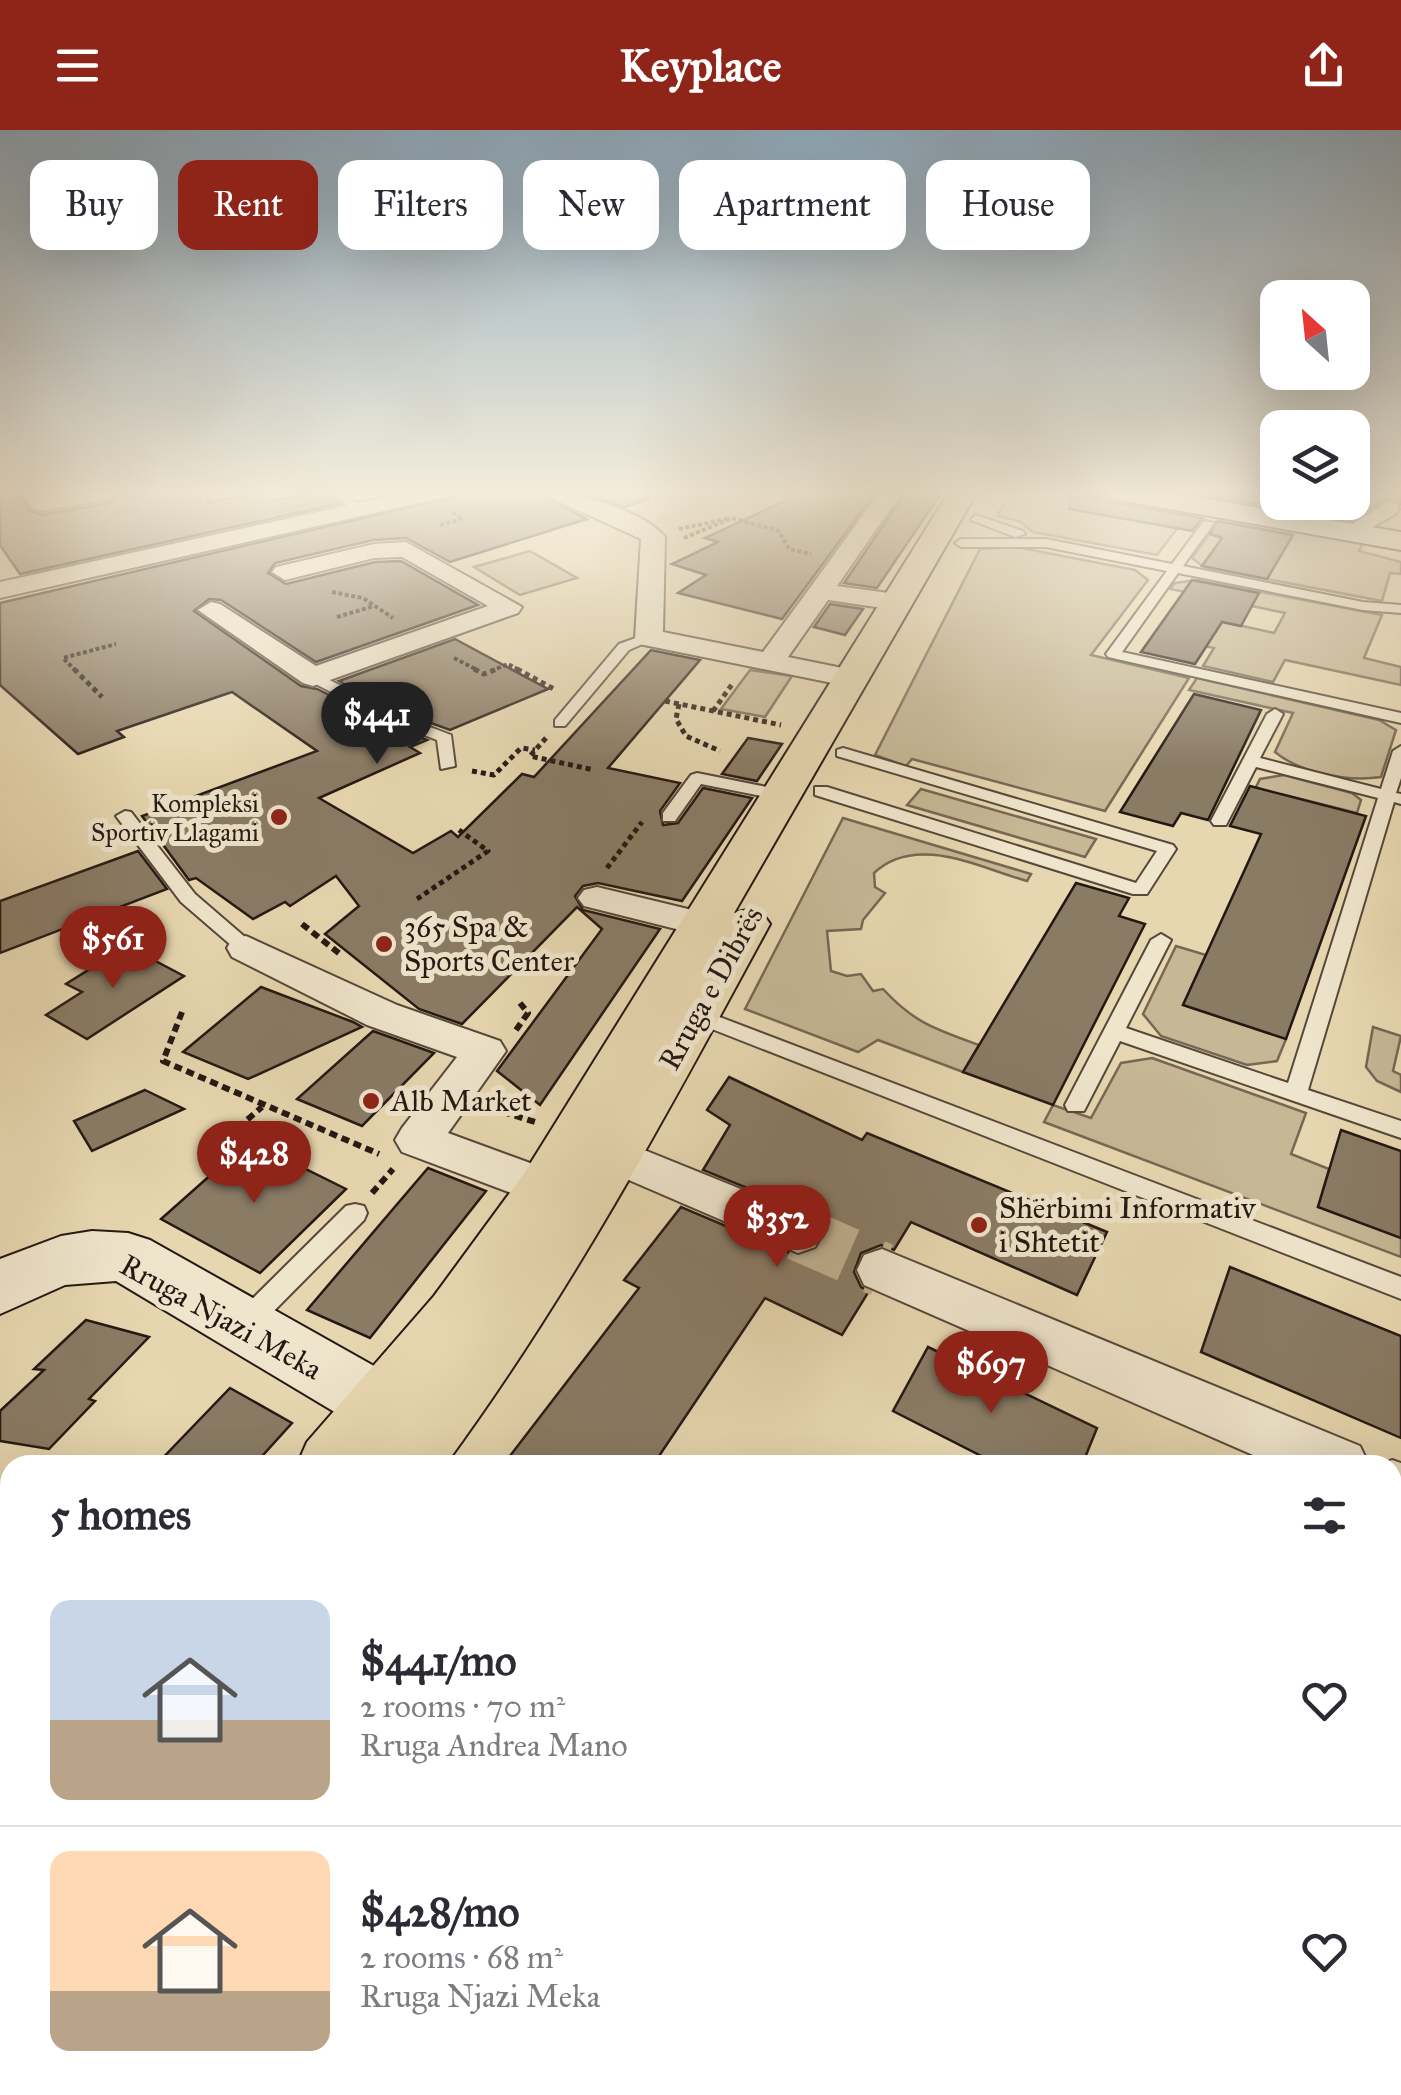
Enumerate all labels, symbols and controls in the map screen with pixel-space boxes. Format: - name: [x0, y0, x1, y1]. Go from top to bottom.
- icon: menu: [50, 38, 105, 93]
- text: Keyplace: [619, 38, 782, 93]
- icon: share: [1296, 38, 1351, 93]
- chip: Buy: [30, 160, 158, 250]
- chip: Rent: [178, 160, 318, 250]
- chip: Filters: [338, 160, 503, 250]
- chip: New: [523, 160, 659, 250]
- chip: Apartment: [679, 160, 906, 250]
- chip: House: [926, 160, 1090, 250]
- north arrow: [1260, 280, 1370, 390]
- map controls: [1260, 280, 1370, 520]
- button: layers: [1260, 410, 1370, 520]
- pin: $441: [318, 682, 436, 767]
- text: $441: [343, 695, 411, 734]
- place label: Kompleksi Sportiv Llagami: [91, 788, 259, 848]
- marker: Kompleksi Sportiv Llagami: [268, 806, 290, 828]
- street label: Rruga e Dibrës: [651, 900, 771, 1076]
- pin: $561: [54, 906, 172, 991]
- place label: 365 Spa & Sports Center: [404, 909, 575, 979]
- text: $561: [82, 919, 144, 958]
- marker: 365 Spa & Sports Center: [373, 933, 395, 955]
- place label: Alb Market: [389, 1083, 532, 1119]
- marker: Alb Market: [360, 1090, 382, 1112]
- pin: $428: [195, 1121, 313, 1206]
- text: $428: [219, 1134, 289, 1173]
- pin: $352: [718, 1185, 836, 1270]
- place label: Shërbimi Informativ i Shtetit: [999, 1190, 1257, 1260]
- text: $352: [746, 1198, 808, 1237]
- marker: Shërbimi Informativ i Shtetit: [968, 1214, 990, 1236]
- street label: Rruga Njazi Meka: [114, 1247, 329, 1388]
- pin: $697: [932, 1331, 1050, 1416]
- text: $697: [956, 1344, 1026, 1383]
- icon: filters: [1297, 1488, 1352, 1543]
- text: 5 homes: [50, 1489, 191, 1541]
- text: $441/mo: [360, 1635, 517, 1687]
- icon: home: [130, 1640, 250, 1760]
- icon: heart: [1297, 1673, 1352, 1728]
- text: 2 rooms · 70 m²: [360, 1687, 565, 1726]
- text: Rruga Andrea Mano: [360, 1726, 628, 1765]
- text: $428/mo: [360, 1886, 520, 1938]
- icon: home: [130, 1891, 250, 2011]
- icon: heart: [1297, 1924, 1352, 1979]
- text: 2 rooms · 68 m²: [360, 1938, 563, 1977]
- text: Rruga Njazi Meka: [360, 1977, 600, 2016]

